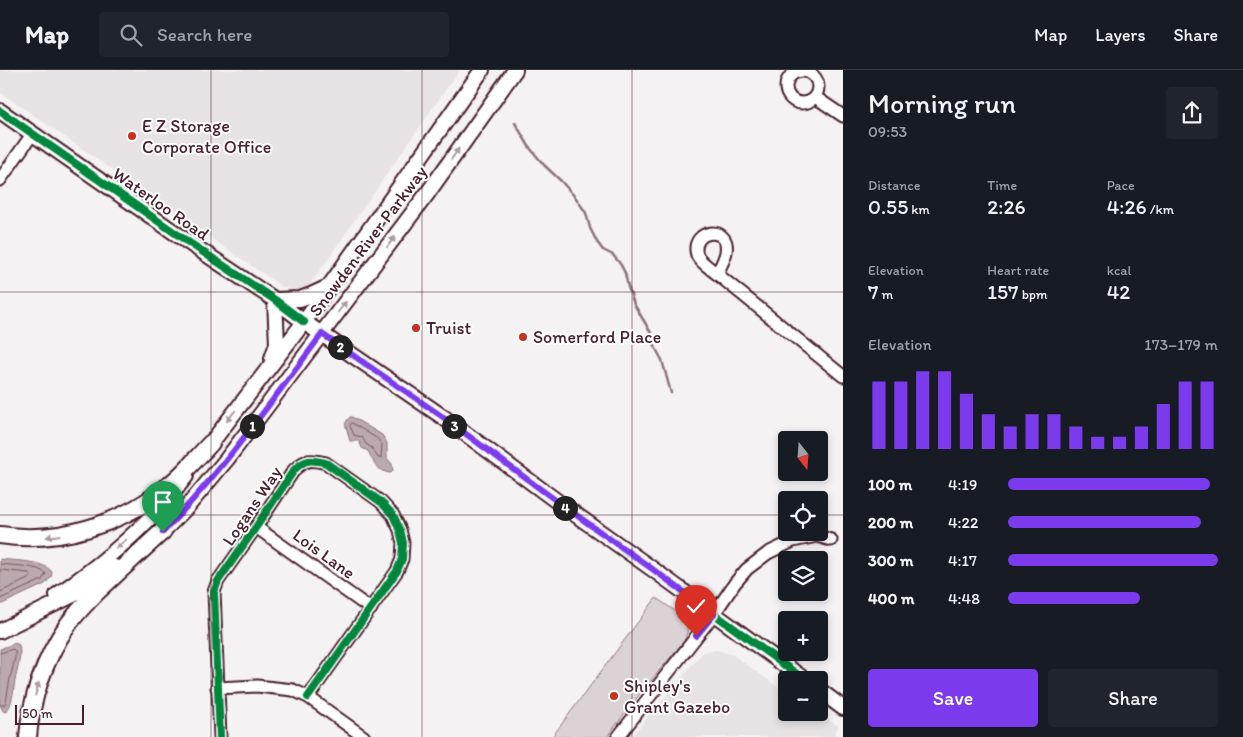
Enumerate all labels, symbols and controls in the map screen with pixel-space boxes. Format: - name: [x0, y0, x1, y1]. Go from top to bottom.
- search box: [99, 12, 449, 57]
- text: Map: [25, 20, 69, 49]
- icon: search: [117, 21, 145, 49]
- text: Search here: [157, 23, 252, 46]
- text: Map: [1034, 24, 1067, 46]
- text: Layers: [1095, 24, 1145, 46]
- text: Share: [1173, 24, 1218, 46]
- text: Morning run: [868, 86, 1016, 120]
- button: share: [1166, 87, 1218, 139]
- place label: E Z Storage Corporate Office: [142, 115, 271, 158]
- text: 09:53: [868, 122, 907, 141]
- marker: E Z Storage Corporate Office: [126, 130, 138, 142]
- one-way arrow: [450, 148, 460, 161]
- street label: Snowden River Parkway: [304, 161, 432, 321]
- street label: Waterloo Road: [108, 163, 214, 245]
- text: Distance: [868, 177, 920, 194]
- text: Time: [987, 177, 1017, 194]
- text: Pace: [1107, 177, 1135, 194]
- text: 0.55: [868, 194, 908, 219]
- text: 2:26: [987, 194, 1026, 219]
- text: 4:26: [1107, 194, 1147, 219]
- text: km: [908, 201, 930, 218]
- text: /km: [1147, 201, 1174, 218]
- one-way arrow: [386, 236, 397, 249]
- text: Elevation: [868, 262, 924, 279]
- text: Heart rate: [987, 262, 1049, 279]
- text: kcal: [1107, 262, 1132, 279]
- text: 7: [868, 279, 878, 304]
- text: 157: [987, 279, 1019, 304]
- text: 42: [1107, 279, 1130, 304]
- text: m: [878, 286, 893, 303]
- text: bpm: [1019, 286, 1048, 303]
- one-way arrow: [337, 300, 347, 314]
- place label: Truist: [426, 317, 472, 339]
- marker: Truist: [410, 322, 422, 334]
- place label: Somerford Place: [533, 326, 661, 348]
- marker: Somerford Place: [517, 331, 529, 343]
- pin: 2: [328, 334, 352, 360]
- text: Elevation: [868, 335, 932, 354]
- text: 173–179 m: [1144, 335, 1218, 354]
- text: 2: [337, 339, 344, 356]
- one-way arrow: [226, 409, 237, 422]
- pin: 1: [240, 414, 264, 438]
- pin: 3: [442, 414, 466, 438]
- text: 1: [249, 418, 256, 435]
- text: 3: [451, 418, 458, 435]
- north arrow: [778, 431, 828, 481]
- map controls: [778, 431, 828, 721]
- street label: Logans Way: [217, 462, 287, 550]
- text: 100 m: [868, 475, 912, 494]
- text: 4:19: [948, 475, 977, 494]
- pin: [142, 481, 184, 532]
- icon: arrive: [149, 488, 177, 516]
- button: locate: [778, 491, 828, 541]
- pin: 4: [552, 496, 578, 520]
- text: 4: [561, 500, 570, 517]
- text: 200 m: [868, 513, 913, 532]
- text: 4:22: [948, 513, 978, 532]
- street label: Lois Lane: [289, 524, 359, 584]
- one-way arrow: [44, 532, 60, 540]
- one-way arrow: [115, 539, 128, 550]
- button: layers: [778, 551, 828, 601]
- text: 300 m: [868, 551, 914, 570]
- text: 4:17: [948, 551, 977, 570]
- pin: [675, 585, 717, 636]
- text: 400 m: [868, 589, 914, 608]
- text: 4:48: [948, 589, 980, 608]
- icon: check: [682, 592, 710, 620]
- button: +: [778, 611, 828, 661]
- button: Save: [868, 669, 1038, 727]
- button: Share: [1048, 669, 1218, 727]
- button: −: [778, 671, 828, 721]
- place label: Shipley's Grant Gazebo: [624, 675, 730, 718]
- one-way arrow: [34, 682, 42, 697]
- marker: Shipley's Grant Gazebo: [608, 690, 620, 702]
- scale bar: [15, 702, 84, 725]
- text: 50 m: [22, 705, 53, 722]

